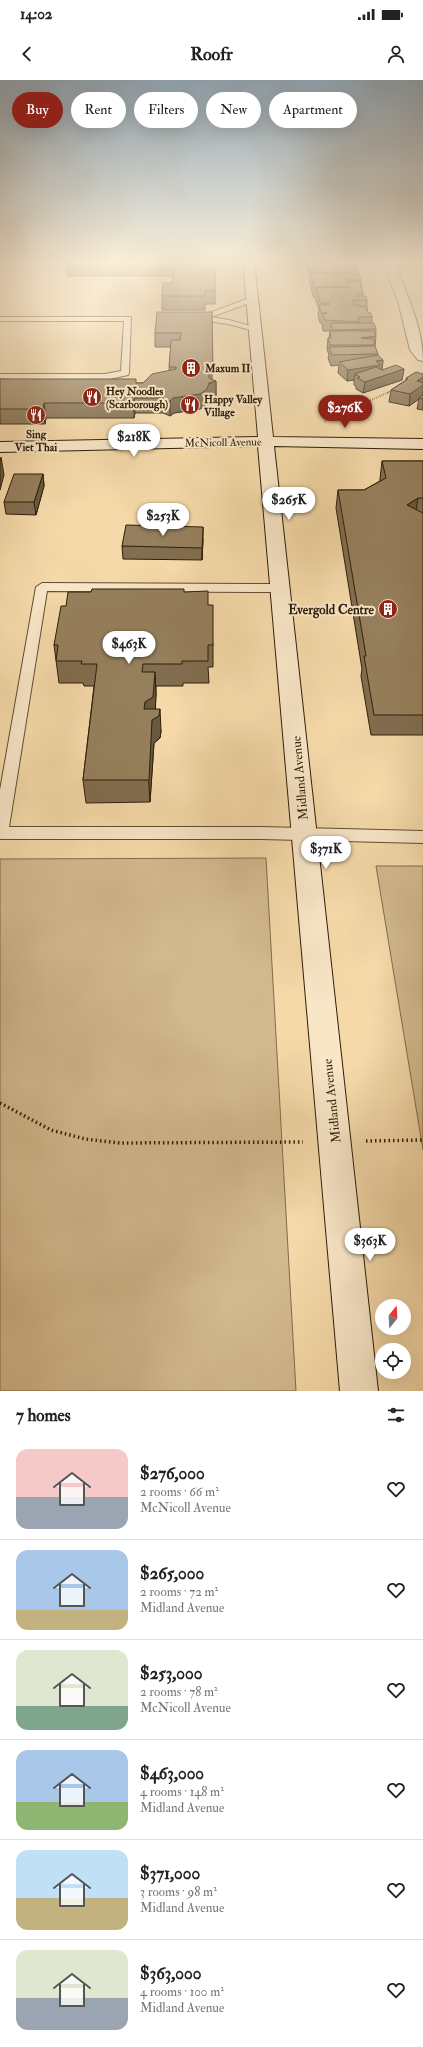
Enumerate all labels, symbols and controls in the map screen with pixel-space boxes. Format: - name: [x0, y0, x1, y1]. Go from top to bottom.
- text: 14:02: [20, 5, 52, 24]
- icon: back: [16, 43, 38, 65]
- text: Roofr: [190, 43, 233, 66]
- icon: person: [385, 43, 407, 65]
- chip: Buy: [12, 92, 63, 128]
- chip: Rent: [71, 92, 126, 128]
- chip: Filters: [134, 92, 198, 128]
- chip: New: [206, 92, 261, 128]
- chip: Apartment: [269, 92, 357, 128]
- building icon: Maxum II: [180, 357, 202, 379]
- place label: Maxum II: [204, 362, 251, 375]
- place label: Hey Noodles (Scarborough): [106, 385, 168, 412]
- restaurant icon: Hey Noodles (Scarborough): [81, 386, 103, 408]
- place label: Happy Valley Village: [203, 393, 263, 420]
- restaurant icon: Happy Valley Village: [179, 394, 201, 416]
- pin: $276K: [317, 395, 373, 429]
- text: $276K: [327, 400, 363, 416]
- restaurant icon: Sing Viet Thai: [25, 404, 47, 426]
- pin: $218K: [106, 424, 162, 458]
- place label: Sing Viet Thai: [14, 428, 57, 454]
- text: $218K: [117, 429, 151, 445]
- street label: McNicoll Avenue: [184, 435, 262, 450]
- pin: $265K: [261, 487, 317, 521]
- text: $265K: [271, 492, 307, 508]
- pin: $253K: [135, 503, 191, 537]
- text: $253K: [146, 508, 180, 524]
- building icon: Evergold Centre: [377, 598, 399, 620]
- place label: Evergold Centre: [288, 602, 375, 619]
- pin: $463K: [101, 631, 157, 665]
- text: $463K: [112, 636, 147, 652]
- street label: Midland Avenue: [288, 735, 312, 821]
- pin: $371K: [298, 836, 354, 870]
- text: $371K: [310, 841, 342, 857]
- street label: Midland Avenue: [320, 1057, 344, 1144]
- pin: $363K: [342, 1228, 398, 1262]
- text: $363K: [354, 1233, 386, 1249]
- north arrow: [375, 1299, 411, 1335]
- map controls: [375, 1299, 411, 1379]
- button: locate: [375, 1343, 411, 1379]
- icon: filters: [385, 1404, 407, 1426]
- text: 7 homes: [16, 1405, 71, 1426]
- text: $276,000: [140, 1463, 205, 1484]
- icon: home: [48, 1465, 96, 1513]
- icon: heart: [385, 1478, 407, 1500]
- text: 2 rooms · 66 m²: [140, 1484, 219, 1500]
- text: McNicoll Avenue: [140, 1500, 231, 1516]
- text: $265,000: [140, 1563, 204, 1584]
- icon: home: [48, 1566, 96, 1614]
- icon: heart: [385, 1579, 407, 1601]
- text: 2 rooms · 72 m²: [140, 1584, 218, 1600]
- text: Midland Avenue: [140, 1600, 224, 1616]
- text: $253,000: [140, 1663, 202, 1684]
- icon: home: [48, 1666, 96, 1714]
- icon: heart: [385, 1679, 407, 1701]
- text: 2 rooms · 78 m²: [140, 1684, 218, 1700]
- text: McNicoll Avenue: [140, 1700, 231, 1716]
- text: $463,000: [140, 1763, 204, 1784]
- icon: home: [48, 1766, 96, 1814]
- icon: heart: [385, 1779, 407, 1801]
- text: 4 rooms · 148 m²: [140, 1784, 224, 1800]
- text: Midland Avenue: [140, 1800, 224, 1816]
- text: $371,000: [140, 1863, 200, 1884]
- icon: home: [48, 1866, 96, 1914]
- icon: heart: [385, 1879, 407, 1901]
- text: 3 rooms · 98 m²: [140, 1884, 217, 1900]
- text: Midland Avenue: [140, 1900, 224, 1916]
- text: $363,000: [140, 1963, 201, 1984]
- icon: home: [48, 1966, 96, 2014]
- icon: heart: [385, 1979, 407, 2001]
- text: 4 rooms · 100 m²: [140, 1984, 224, 2000]
- text: Midland Avenue: [140, 2000, 224, 2016]

